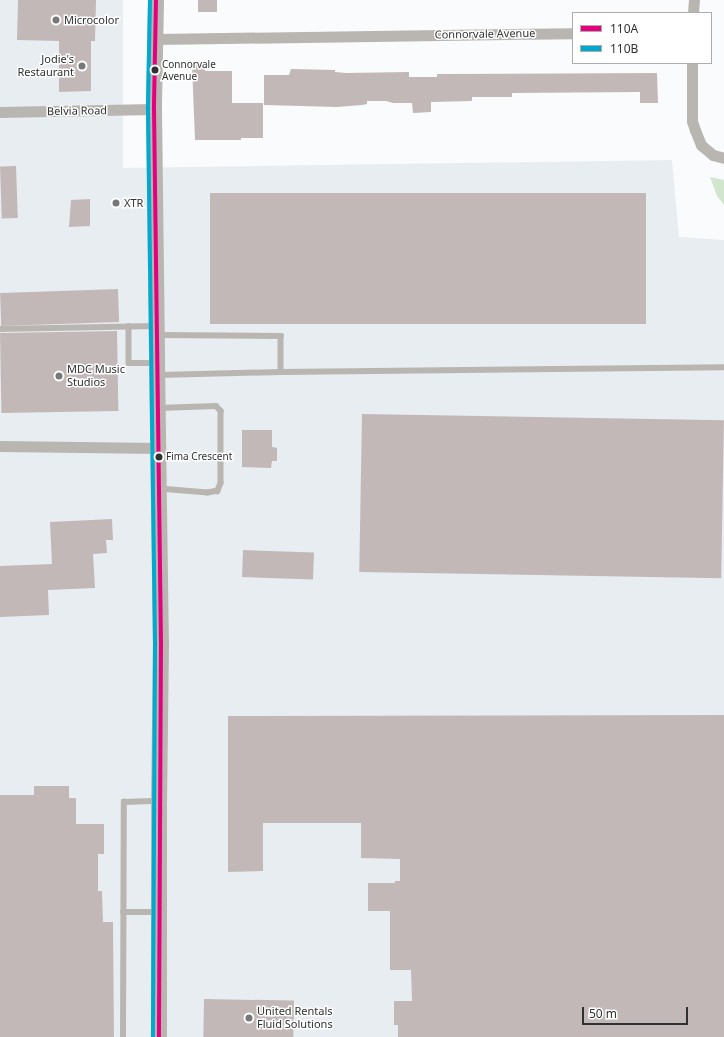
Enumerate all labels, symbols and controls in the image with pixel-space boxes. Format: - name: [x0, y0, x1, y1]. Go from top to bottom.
- legend: [572, 12, 712, 64]
- place label: Microcolor: [64, 13, 119, 27]
- marker: Microcolor: [51, 15, 61, 25]
- text: 110A: [610, 20, 638, 37]
- street label: Connorvale Avenue: [435, 27, 535, 41]
- text: 110B: [610, 40, 638, 57]
- place label: Jodie's Restaurant: [17, 53, 74, 79]
- place label: Connorvale Avenue: [162, 58, 216, 82]
- marker: Jodie's Restaurant: [77, 61, 87, 71]
- marker: Connorvale Avenue: [150, 65, 160, 75]
- street label: Belvia Road: [47, 104, 107, 118]
- place label: XTR: [124, 196, 143, 210]
- marker: XTR: [111, 198, 121, 208]
- place label: MDC Music Studios: [67, 363, 125, 389]
- marker: MDC Music Studios: [54, 371, 64, 381]
- place label: Fima Crescent: [166, 451, 232, 463]
- marker: Fima Crescent: [154, 452, 164, 462]
- scale bar: [584, 999, 690, 1025]
- place label: United Rentals Fluid Solutions: [257, 1005, 333, 1031]
- text: 50 m: [589, 1005, 617, 1022]
- marker: United Rentals Fluid Solutions: [244, 1013, 254, 1023]

